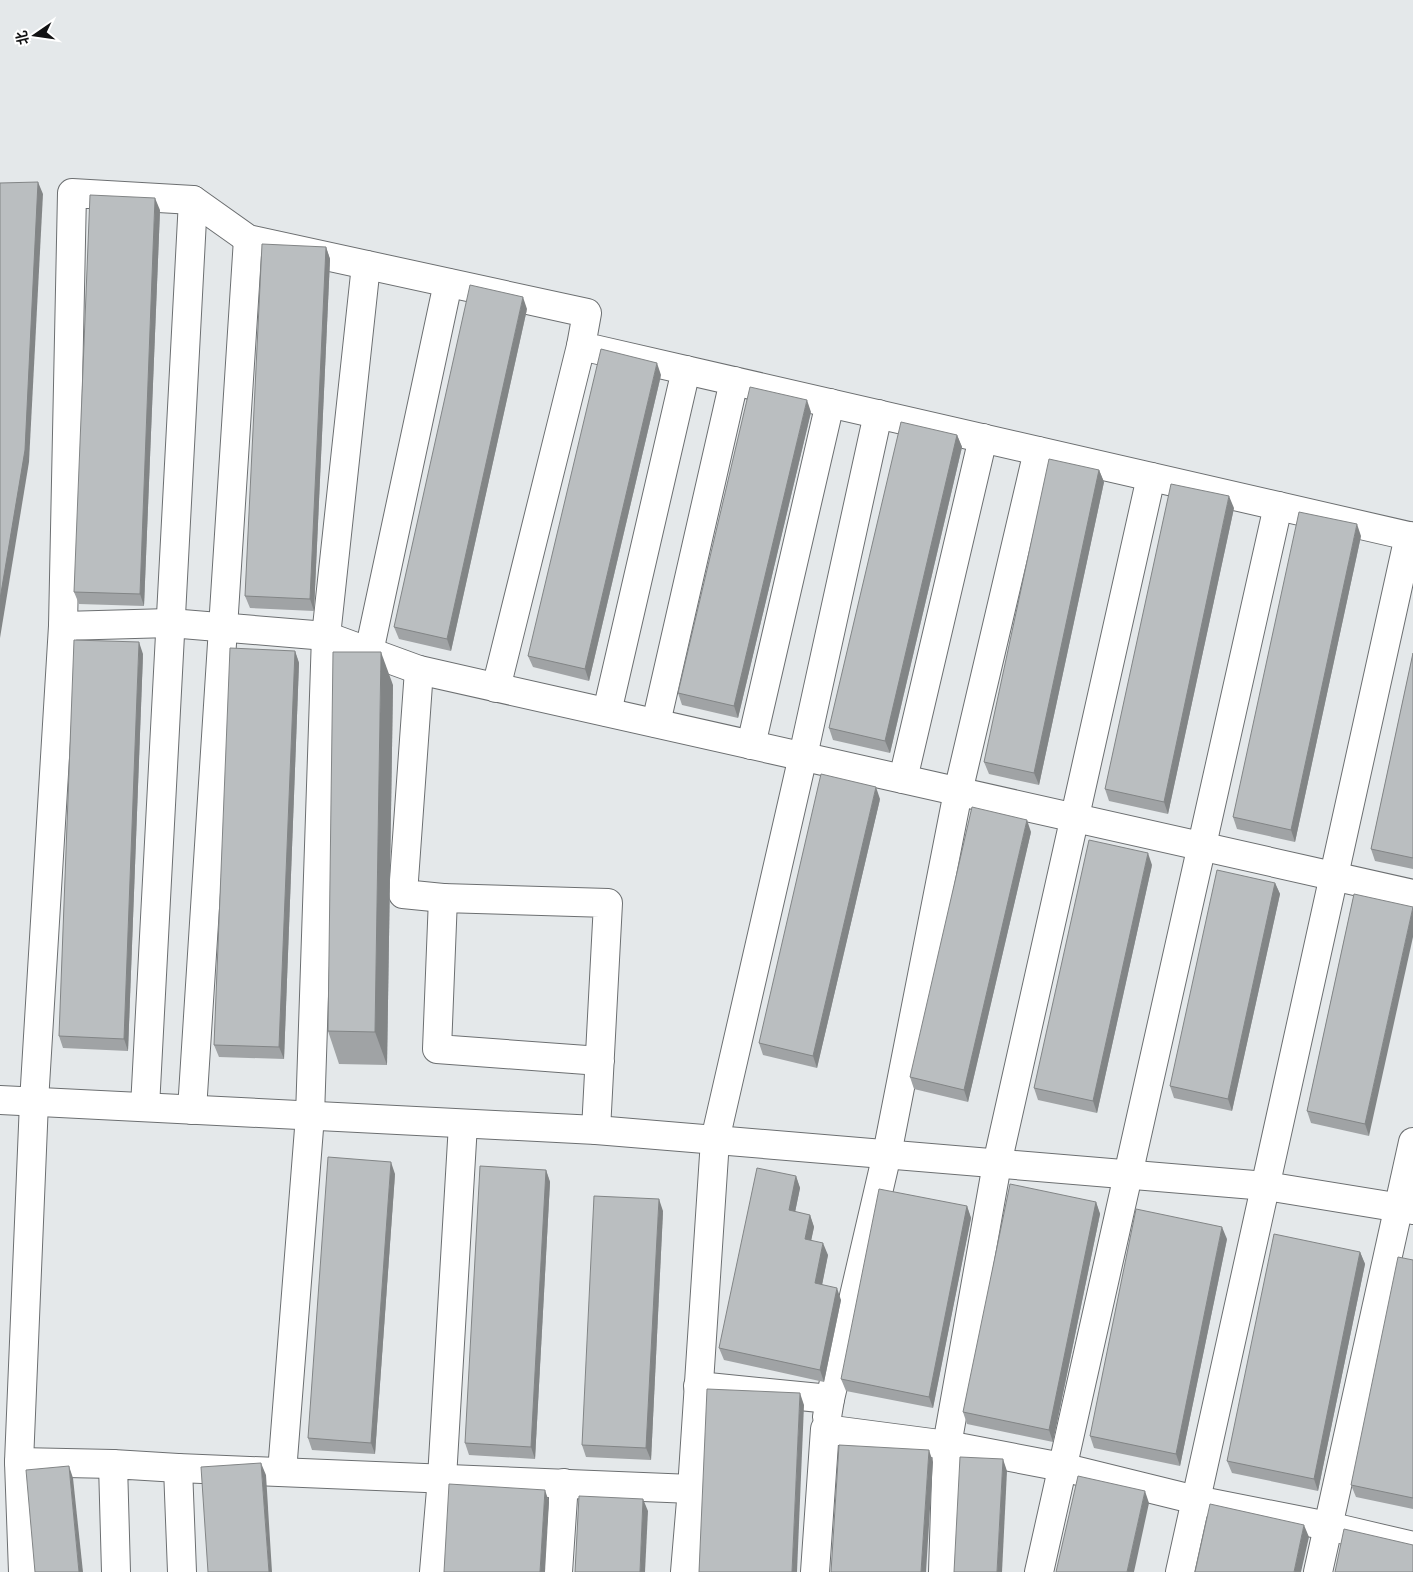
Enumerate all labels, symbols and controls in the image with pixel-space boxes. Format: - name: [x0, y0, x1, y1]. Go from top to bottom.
- north arrow: [10, 10, 60, 60]
- text: 北: [13, 29, 32, 47]

